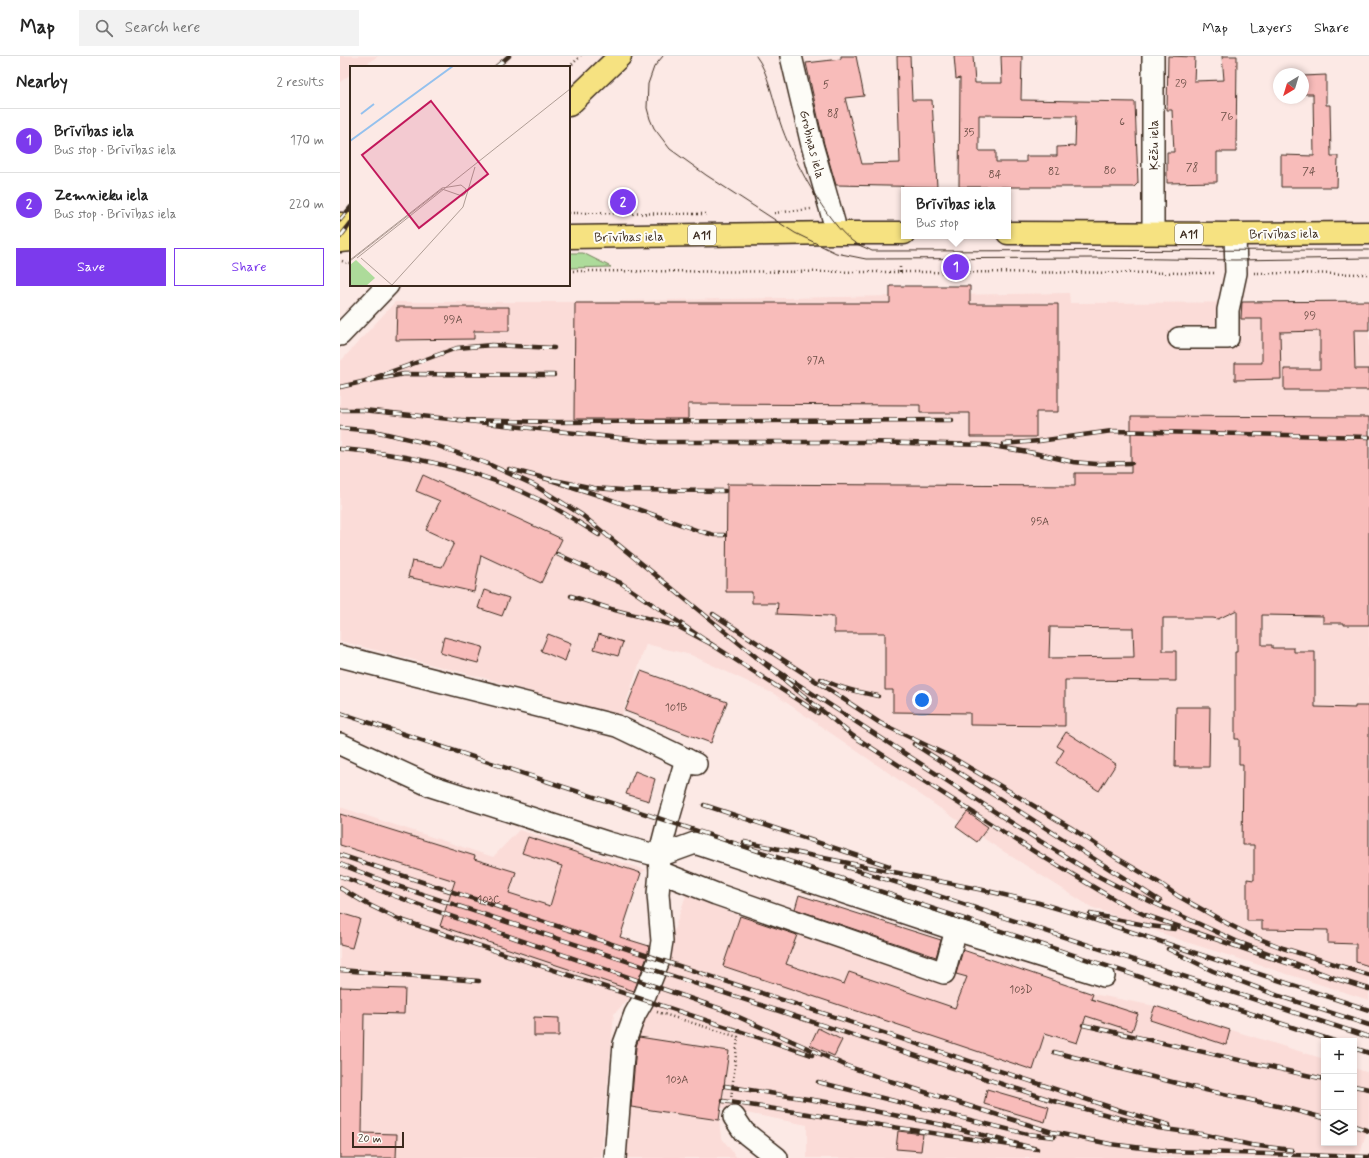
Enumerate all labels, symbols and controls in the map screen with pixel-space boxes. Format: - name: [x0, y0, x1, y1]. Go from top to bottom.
- search box: [79, 10, 359, 46]
- text: Map: [20, 15, 55, 40]
- icon: search: [93, 17, 115, 39]
- text: Search here: [125, 18, 200, 38]
- text: Map: [1202, 19, 1228, 37]
- text: Layers: [1250, 19, 1292, 37]
- text: Share: [1314, 19, 1349, 37]
- inset map: [350, 66, 570, 286]
- north arrow: [1273, 68, 1309, 104]
- text: Nearby: [16, 71, 68, 93]
- text: 2 results: [277, 74, 324, 91]
- house number: 29: [1175, 77, 1187, 91]
- house number: 5: [823, 78, 830, 92]
- house number: 88: [827, 107, 839, 121]
- street label: Grobiņas iela: [795, 108, 828, 181]
- house number: 76: [1221, 110, 1233, 124]
- house number: 6: [1119, 115, 1125, 129]
- street label: Ķēžu iela: [1146, 119, 1163, 170]
- text: Brīvības iela: [54, 122, 134, 142]
- house number: 35: [964, 126, 975, 140]
- text: 1: [26, 132, 32, 149]
- text: 170 m: [290, 132, 324, 149]
- text: Bus stop · Brīvības iela: [54, 142, 177, 159]
- house number: 78: [1186, 161, 1198, 175]
- house number: 80: [1104, 164, 1116, 178]
- house number: 82: [1048, 165, 1060, 179]
- house number: 74: [1302, 165, 1316, 179]
- house number: 84: [989, 168, 1002, 182]
- text: Zemnieku iela: [54, 186, 148, 206]
- pin: 2: [610, 187, 636, 217]
- popup: [901, 187, 1011, 239]
- text: Brīvības iela: [916, 195, 996, 215]
- text: 2: [26, 196, 32, 213]
- text: 220 m: [289, 196, 324, 213]
- text: Bus stop · Brīvības iela: [54, 206, 177, 223]
- text: Bus stop: [916, 215, 959, 232]
- road number: A11: [1175, 224, 1203, 244]
- road number: A11: [688, 225, 716, 245]
- street label: Brīvības iela: [1249, 225, 1319, 244]
- street label: Brīvības iela: [594, 228, 664, 247]
- button: Save: [16, 248, 166, 286]
- button: Share: [174, 248, 324, 286]
- pin: 1: [943, 252, 969, 282]
- house number: 99: [1304, 309, 1316, 323]
- house number: 99A: [443, 313, 463, 327]
- house number: 97A: [807, 354, 825, 368]
- house number: 95A: [1031, 515, 1049, 529]
- your location: [912, 690, 932, 710]
- house number: 101B: [665, 701, 687, 715]
- house number: 103C: [477, 893, 501, 907]
- house number: 103D: [1009, 983, 1033, 997]
- map controls: [1321, 1038, 1357, 1146]
- button: +: [1321, 1038, 1357, 1074]
- house number: 103A: [666, 1073, 688, 1087]
- button: −: [1321, 1074, 1357, 1110]
- button: layers: [1321, 1110, 1357, 1146]
- scale bar: [352, 1130, 404, 1149]
- text: 20 m: [358, 1132, 381, 1146]

